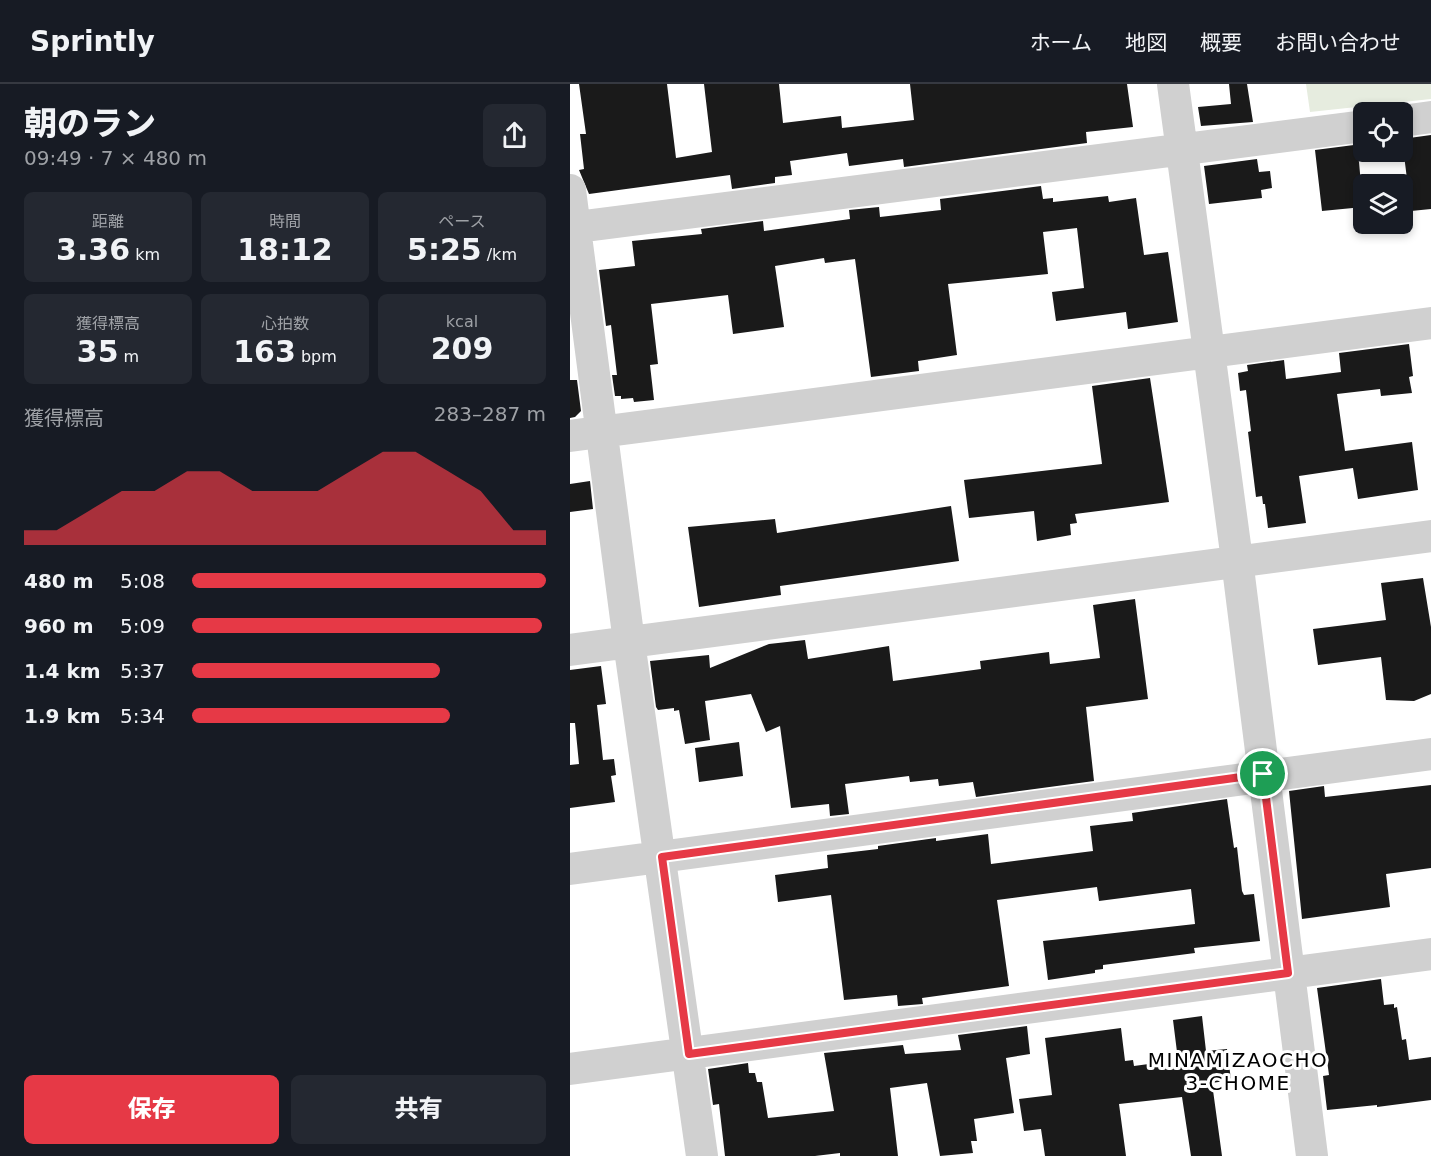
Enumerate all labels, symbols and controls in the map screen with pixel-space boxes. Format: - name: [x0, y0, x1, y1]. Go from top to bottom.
- text: Sprintly: [30, 25, 155, 58]
- text: ホーム: [1030, 31, 1092, 55]
- text: 地図: [1125, 31, 1167, 55]
- text: 概要: [1200, 31, 1242, 55]
- text: お問い合わせ: [1275, 31, 1401, 55]
- map controls: [1353, 102, 1413, 234]
- button: locate: [1353, 102, 1413, 162]
- text: 朝のラン: [24, 104, 156, 143]
- button: share: [483, 104, 546, 167]
- text: 09:49 · 7 × 480 m: [24, 146, 207, 170]
- button: layers: [1353, 174, 1413, 234]
- text: 距離: [92, 212, 124, 231]
- text: 時間: [269, 212, 301, 231]
- text: ペース: [438, 212, 486, 231]
- text: 3.36: [56, 232, 130, 267]
- text: 18:12: [237, 232, 333, 267]
- text: 5:25: [407, 232, 482, 267]
- text: km: [130, 245, 160, 264]
- text: /km: [482, 245, 517, 264]
- text: kcal: [446, 312, 478, 331]
- text: 獲得標高: [76, 314, 140, 333]
- text: 心拍数: [261, 314, 309, 333]
- text: 209: [431, 331, 493, 366]
- text: 35: [77, 334, 119, 369]
- text: 163: [233, 334, 296, 369]
- text: m: [119, 347, 139, 366]
- text: bpm: [296, 347, 337, 366]
- text: 283–287 m: [434, 402, 546, 426]
- text: 獲得標高: [24, 406, 104, 430]
- text: 480 m: [24, 569, 94, 593]
- text: 5:08: [120, 569, 165, 593]
- text: 960 m: [24, 614, 94, 638]
- text: 5:09: [120, 614, 165, 638]
- text: 1.4 km: [24, 659, 101, 683]
- text: 5:37: [120, 659, 165, 683]
- text: 1.9 km: [24, 704, 101, 728]
- text: 5:34: [120, 704, 165, 728]
- pin: [1237, 748, 1288, 799]
- icon: arrive: [1246, 757, 1279, 790]
- district label: MINAMIZAOCHO 3-CHOME: [1148, 1048, 1328, 1095]
- button: 保存: [24, 1075, 279, 1144]
- button: 共有: [291, 1075, 546, 1144]

